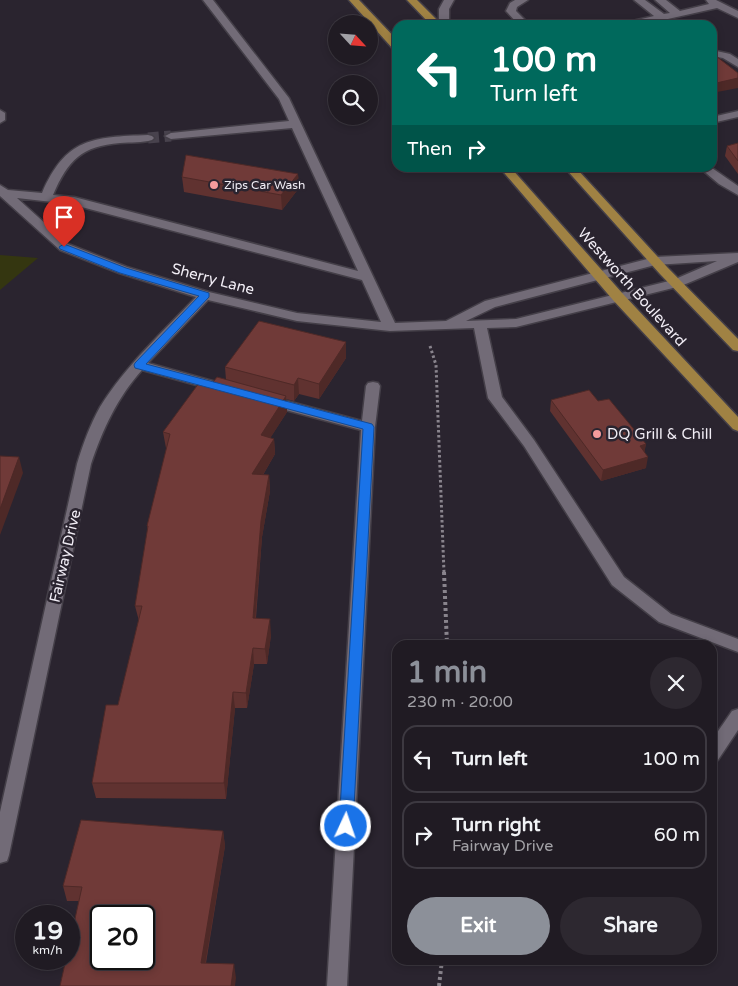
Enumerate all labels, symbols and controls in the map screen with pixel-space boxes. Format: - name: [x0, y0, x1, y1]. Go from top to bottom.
- north arrow: [328, 15, 378, 65]
- map controls: [328, 15, 378, 125]
- text: 100 m: [490, 39, 597, 81]
- icon: left: [407, 40, 472, 105]
- button: search: [328, 75, 378, 125]
- text: Turn left: [490, 81, 578, 107]
- icon: right: [462, 135, 490, 163]
- text: Then: [407, 138, 452, 160]
- place label: Zips Car Wash: [224, 178, 305, 192]
- marker: Zips Car Wash: [208, 179, 220, 191]
- pin: [43, 196, 85, 247]
- icon: arrive: [50, 203, 78, 231]
- street label: Westworth Boulevard: [574, 224, 690, 350]
- street label: Sherry Lane: [170, 259, 256, 299]
- place label: DQ Grill & Chill: [607, 425, 712, 443]
- marker: DQ Grill & Chill: [591, 428, 603, 440]
- street label: Fairway Drive: [46, 508, 84, 604]
- text: 1 min: [407, 654, 487, 691]
- button: close: [650, 657, 702, 709]
- text: 230 m · 20:00: [407, 692, 513, 712]
- icon: left: [409, 745, 437, 773]
- text: Turn left: [452, 748, 528, 770]
- text: 100 m: [642, 748, 700, 770]
- position arrow: [319, 799, 371, 851]
- text: Turn right: [452, 814, 540, 836]
- icon: right: [409, 821, 437, 849]
- text: 60 m: [654, 824, 700, 846]
- text: Fairway Drive: [452, 836, 553, 856]
- button: Exit: [407, 897, 550, 955]
- button: Share: [560, 897, 702, 955]
- speed limit sign: 20: [90, 905, 155, 970]
- text: 19: [32, 916, 63, 946]
- text: km/h: [32, 943, 63, 957]

